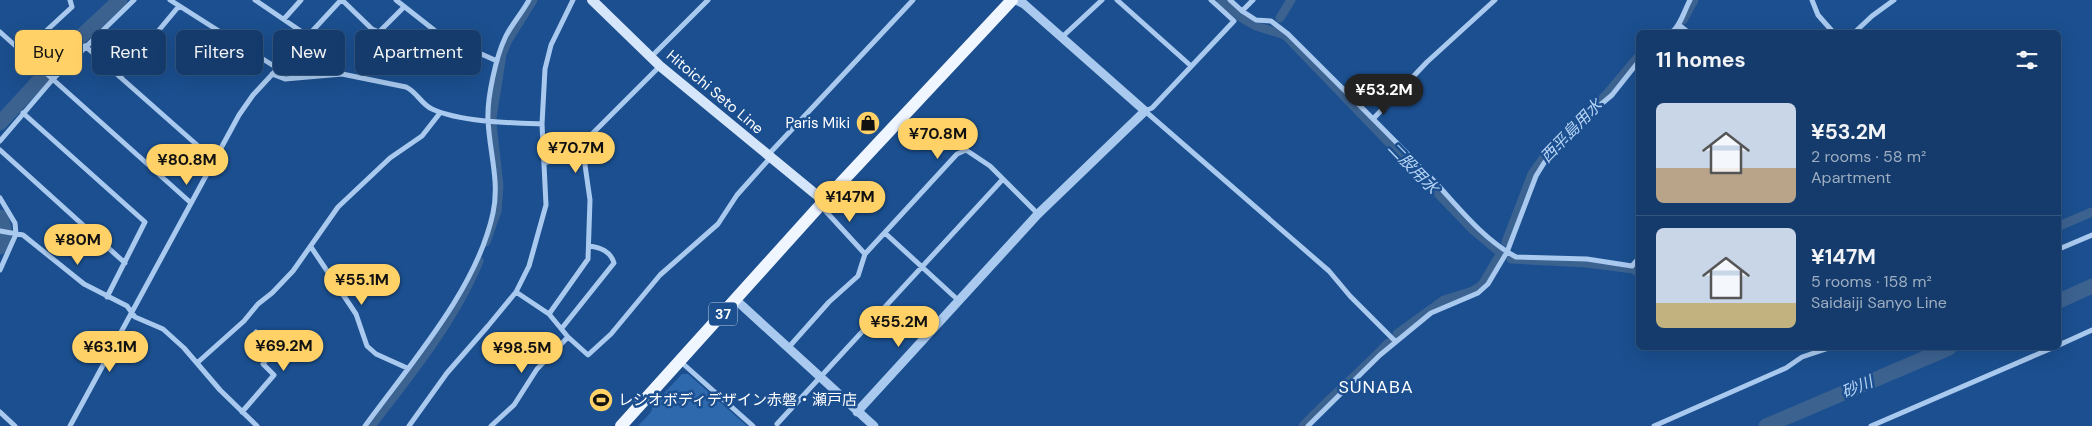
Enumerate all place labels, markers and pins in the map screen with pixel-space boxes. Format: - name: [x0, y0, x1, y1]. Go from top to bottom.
- pin: ¥53.2M: [1343, 74, 1425, 116]
- shop icon: Paris Miki: [855, 110, 881, 136]
- place label: Paris Miki: [785, 113, 850, 133]
- pin: ¥70.8M: [897, 118, 979, 160]
- pin: ¥70.7M: [535, 132, 617, 174]
- pin: ¥80.8M: [146, 144, 228, 186]
- pin: ¥147M: [815, 180, 885, 223]
- pin: ¥80M: [48, 224, 108, 266]
- pin: ¥55.1M: [321, 264, 403, 306]
- pin: ¥55.2M: [858, 306, 940, 348]
- pin: ¥63.1M: [69, 330, 151, 373]
- pin: ¥69.2M: [243, 330, 325, 372]
- pin: ¥98.5M: [481, 332, 563, 374]
- sports icon: レシオボディデザイン赤磐・瀬戸店: [588, 387, 614, 413]
- place label: レシオボディデザイン赤磐・瀬戸店: [618, 390, 857, 410]

